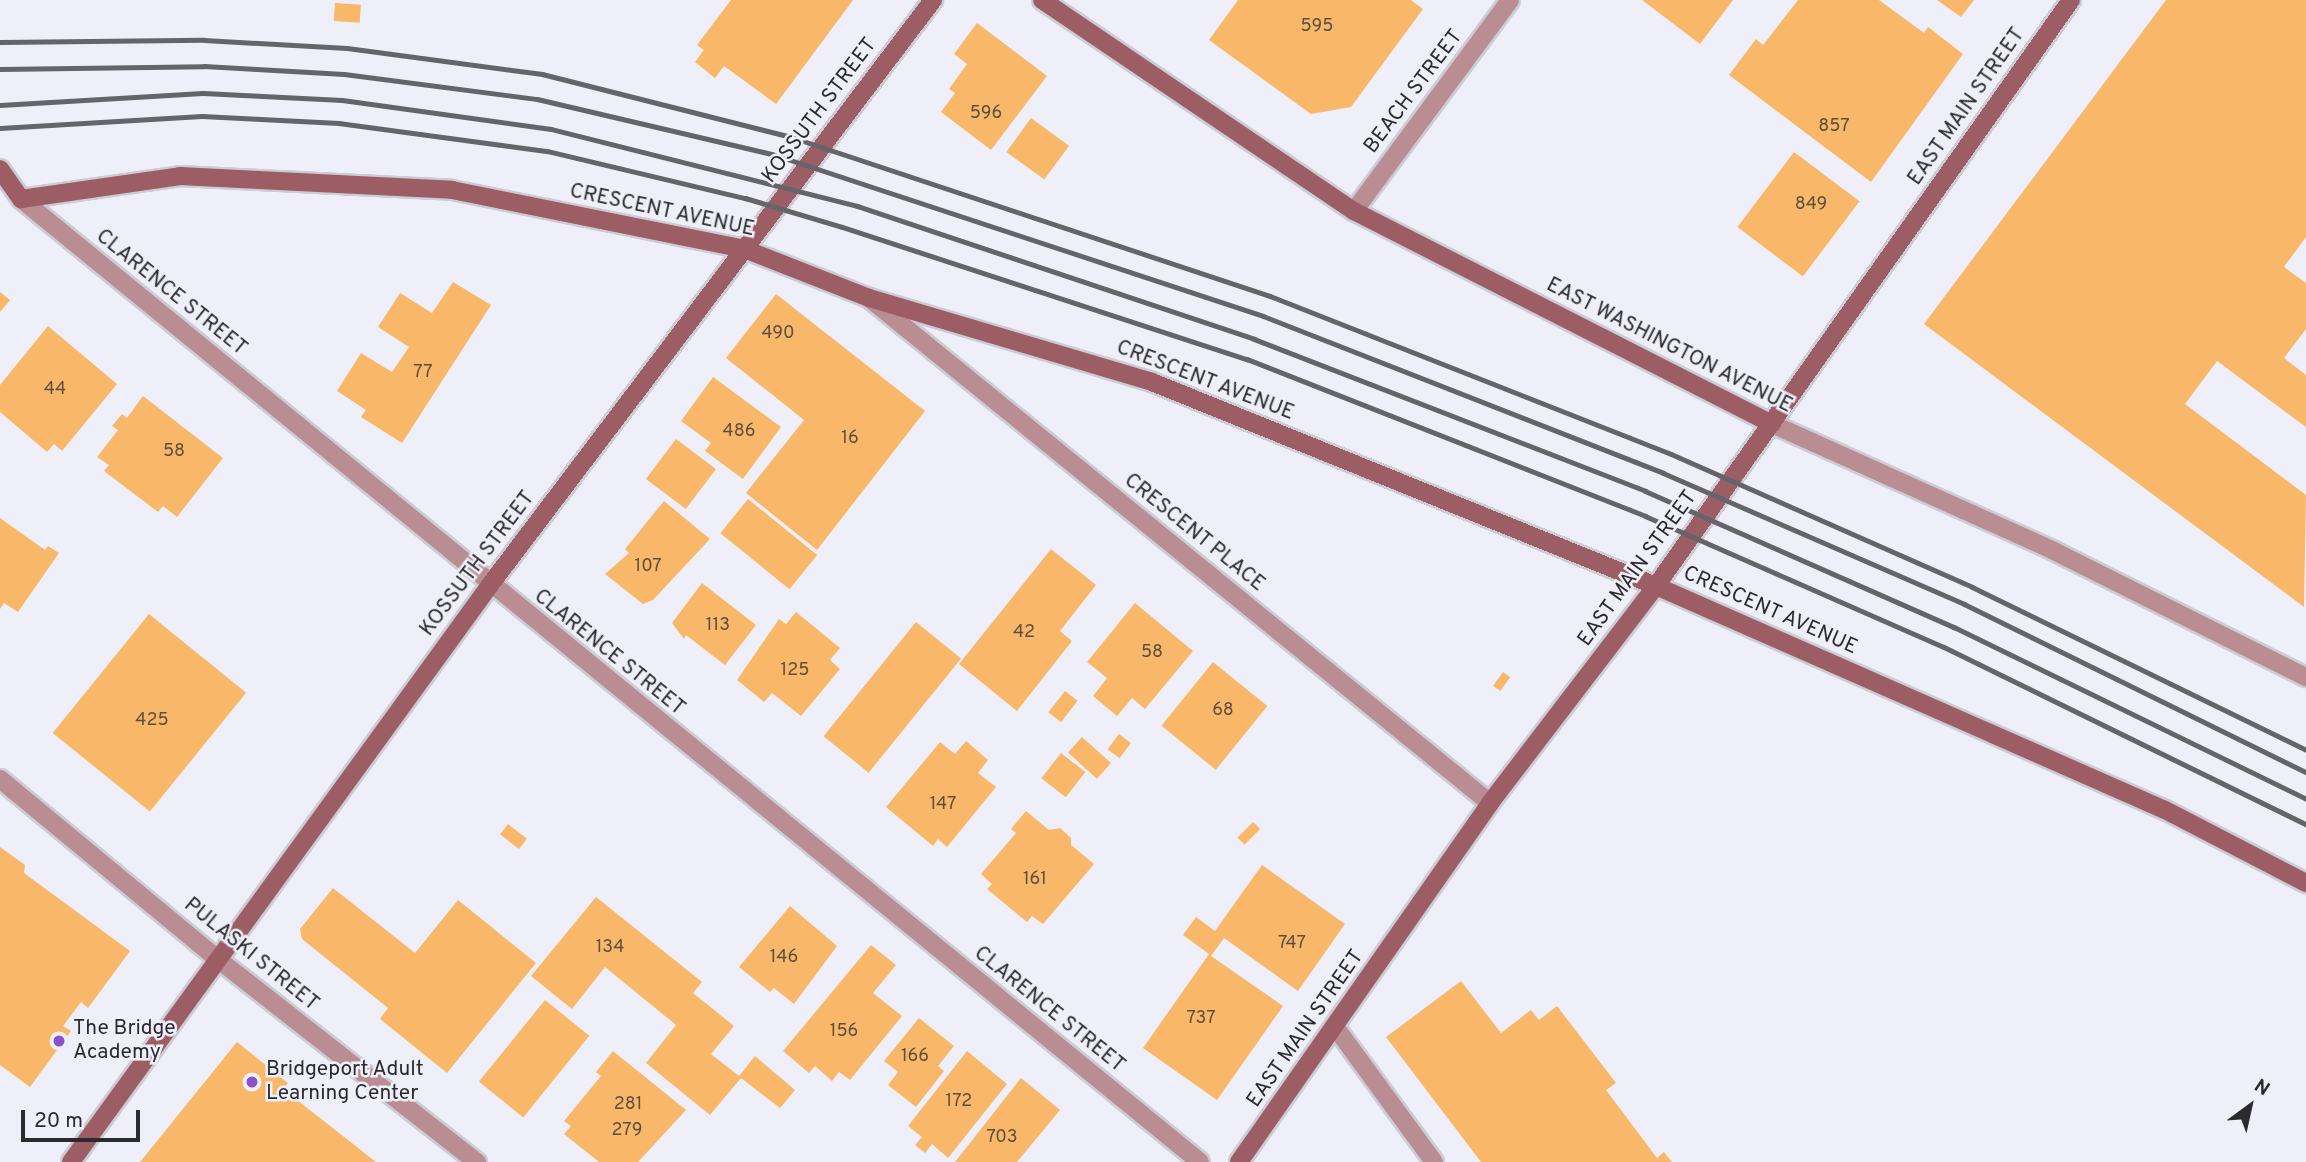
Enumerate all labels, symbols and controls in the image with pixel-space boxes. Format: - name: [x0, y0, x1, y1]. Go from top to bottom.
- house number: 595: [1301, 16, 1333, 38]
- street label: EAST MAIN STREET: [1903, 23, 2031, 191]
- street label: BEACH STREET: [1359, 25, 1469, 159]
- street label: KOSSUTH STREET: [757, 33, 883, 189]
- house number: 596: [970, 103, 1002, 125]
- house number: 857: [1818, 116, 1850, 138]
- street label: CRESCENT AVENUE: [566, 179, 758, 243]
- house number: 849: [1795, 194, 1827, 216]
- street label: CLARENCE STREET: [90, 224, 252, 362]
- street label: EAST WASHINGTON AVENUE: [1541, 272, 1797, 420]
- house number: 490: [761, 323, 795, 345]
- street label: CRESCENT AVENUE: [1112, 335, 1298, 427]
- house number: 77: [413, 362, 433, 384]
- house number: 44: [44, 379, 66, 401]
- house number: 486: [723, 421, 755, 443]
- house number: 16: [841, 428, 859, 450]
- house number: 58: [163, 441, 185, 463]
- street label: CRESCENT PLACE: [1118, 468, 1270, 598]
- street label: KOSSUTH STREET: [415, 486, 541, 642]
- street label: EAST MAIN STREET: [1573, 486, 1703, 652]
- house number: 107: [634, 556, 662, 578]
- street label: CRESCENT AVENUE: [1678, 561, 1862, 661]
- street label: CLARENCE STREET: [528, 584, 690, 722]
- house number: 113: [706, 615, 730, 637]
- house number: 42: [1013, 622, 1035, 644]
- house number: 58: [1141, 642, 1163, 664]
- house number: 125: [781, 660, 809, 682]
- house number: 68: [1212, 700, 1234, 722]
- house number: 425: [135, 710, 169, 732]
- house number: 147: [930, 794, 956, 816]
- house number: 161: [1023, 869, 1047, 891]
- street label: PULASKI STREET: [178, 893, 324, 1017]
- house number: 747: [1278, 933, 1306, 955]
- house number: 134: [596, 937, 624, 959]
- street label: CLARENCE STREET: [968, 941, 1130, 1079]
- street label: EAST MAIN STREET: [1242, 945, 1370, 1113]
- house number: 146: [770, 947, 798, 969]
- house number: 737: [1186, 1008, 1216, 1030]
- place label: The Bridge Academy: [73, 1016, 176, 1066]
- house number: 156: [830, 1021, 858, 1043]
- marker: The Bridge Academy: [51, 1033, 67, 1049]
- house number: 166: [901, 1046, 929, 1068]
- place label: Bridgeport Adult Learning Center: [266, 1057, 425, 1107]
- north arrow: [2215, 1071, 2285, 1141]
- marker: Bridgeport Adult Learning Center: [244, 1074, 260, 1090]
- text: N: [2249, 1075, 2274, 1102]
- house number: 172: [946, 1091, 972, 1113]
- house number: 281: [614, 1094, 642, 1116]
- scale bar: [24, 1096, 144, 1140]
- text: 20 m: [34, 1108, 83, 1135]
- house number: 279: [612, 1120, 642, 1142]
- house number: 703: [986, 1127, 1018, 1149]

